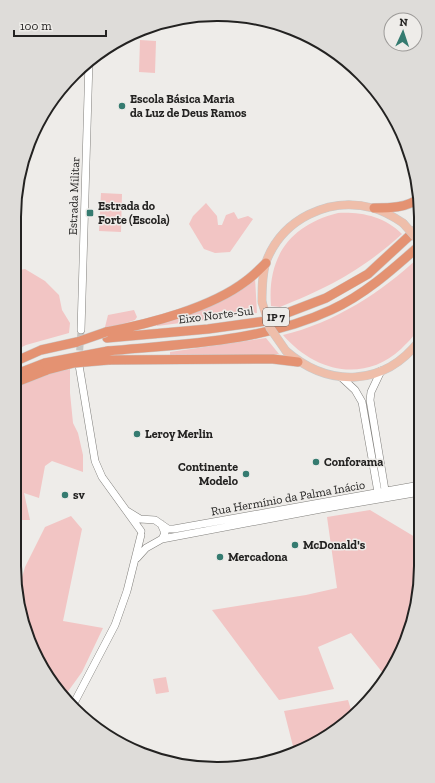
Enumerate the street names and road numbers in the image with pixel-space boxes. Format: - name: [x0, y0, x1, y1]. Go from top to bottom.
- street label: Estrada Militar: [66, 157, 82, 235]
- street label: Eixo Norte-Sul: [178, 303, 254, 327]
- road number: IP 7: [263, 308, 289, 326]
- street label: Rua Hermínio da Palma Inácio: [210, 478, 366, 518]

